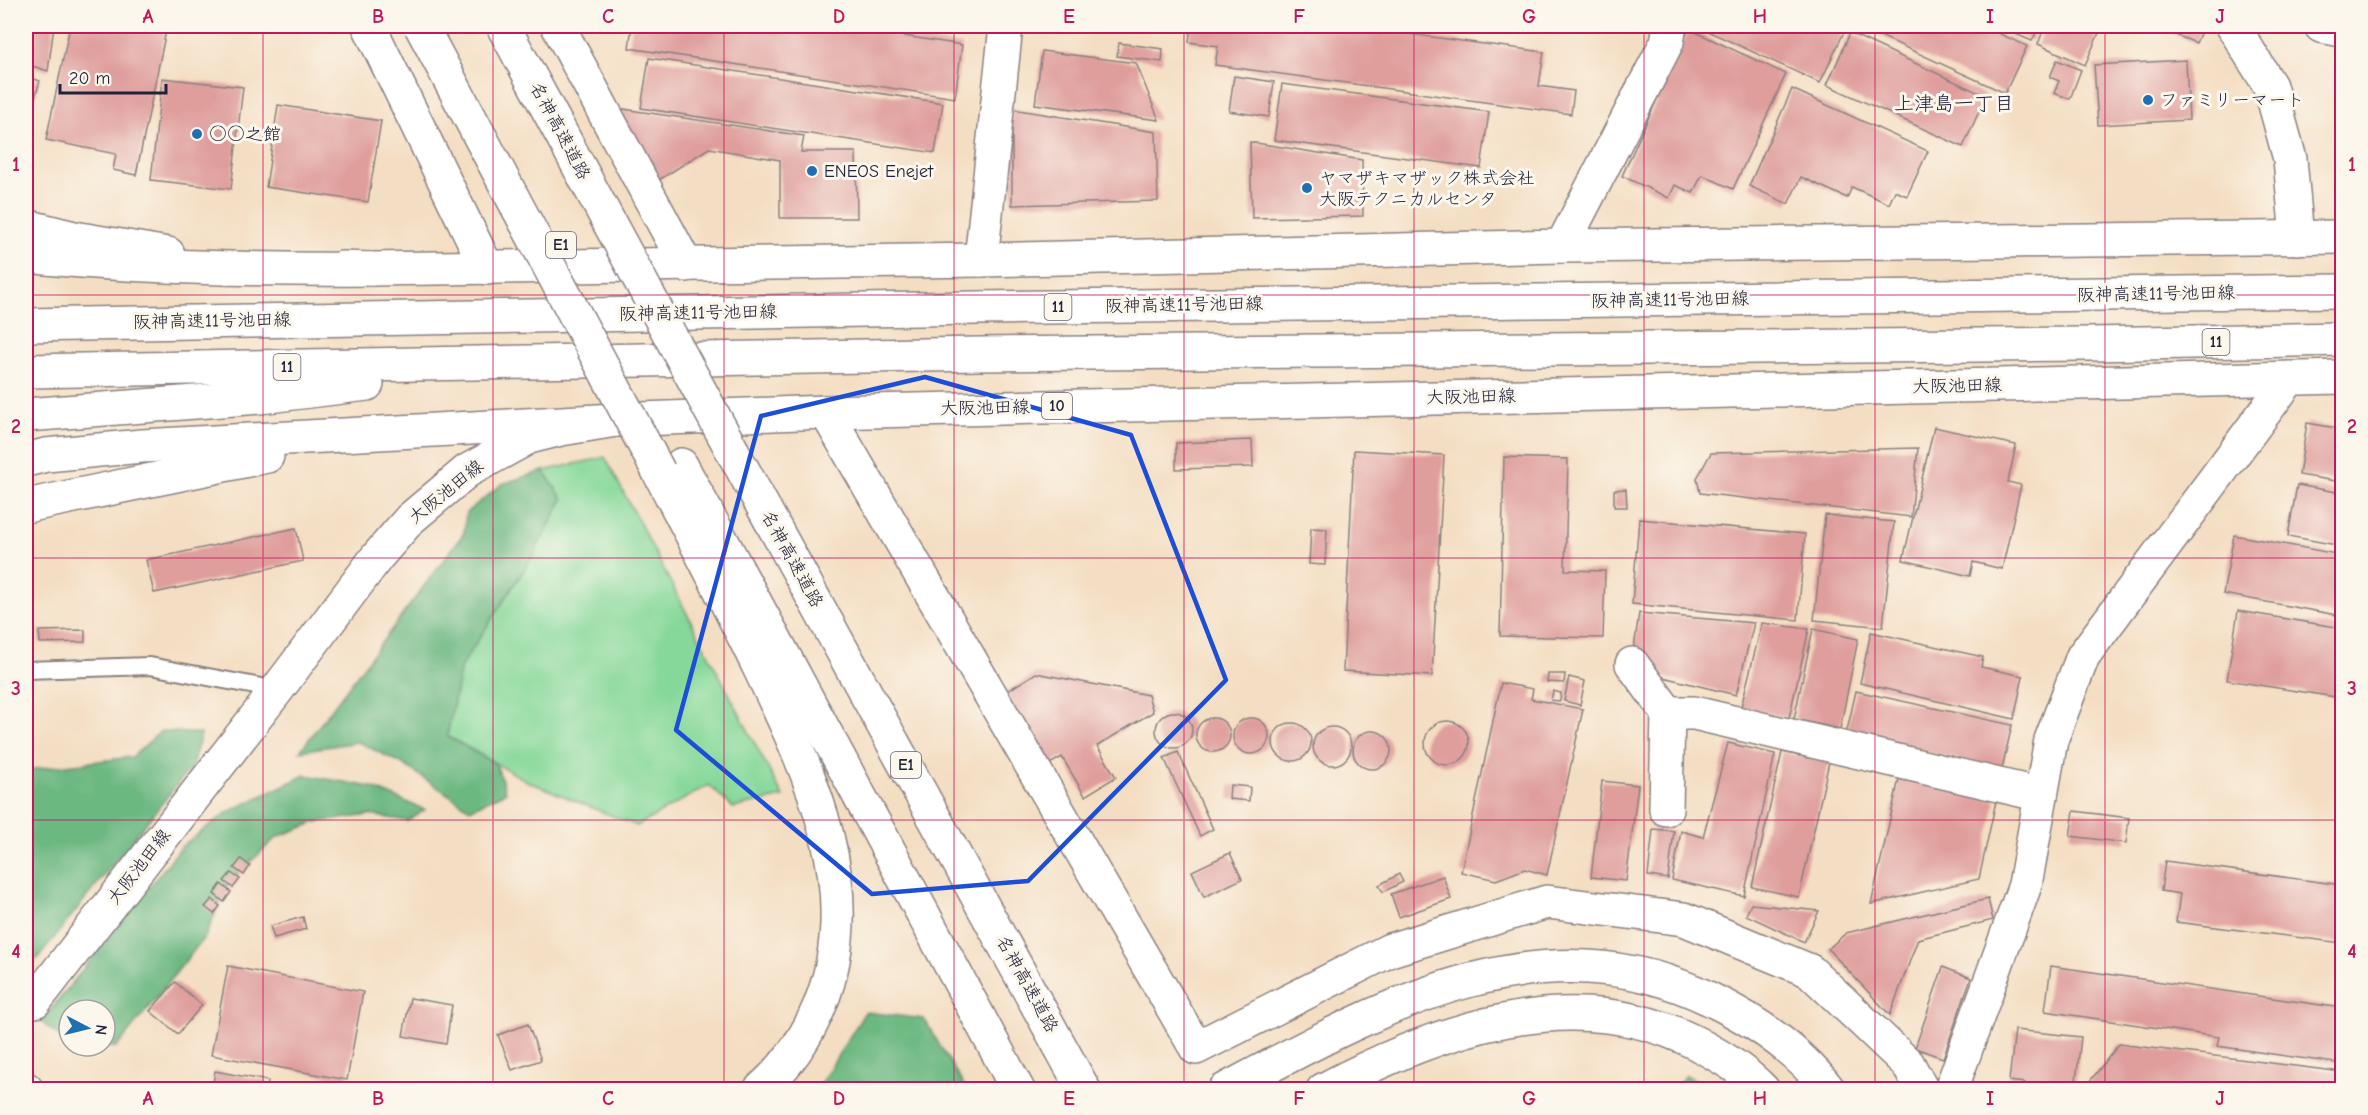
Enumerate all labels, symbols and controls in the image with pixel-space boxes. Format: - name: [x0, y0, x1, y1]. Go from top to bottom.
- text: A: [142, 5, 154, 28]
- text: B: [372, 5, 384, 28]
- text: C: [602, 5, 614, 28]
- text: D: [833, 5, 845, 28]
- text: E: [1063, 5, 1075, 28]
- text: F: [1293, 5, 1305, 28]
- text: G: [1522, 5, 1536, 28]
- text: H: [1753, 5, 1767, 28]
- text: I: [1986, 5, 1994, 28]
- text: J: [2215, 5, 2225, 28]
- scale bar: [60, 57, 166, 95]
- text: 20 m: [69, 68, 110, 89]
- street label: 名神高速道路: [525, 78, 595, 184]
- place label: ファミリーマート: [2160, 90, 2304, 111]
- district label: 上津島一丁目: [1894, 92, 2014, 115]
- marker: ファミリーマート: [2141, 93, 2155, 107]
- place label: ○○之館: [209, 124, 281, 145]
- marker: ○○之館: [190, 127, 204, 141]
- text: 1: [12, 153, 20, 176]
- text: 1: [2348, 153, 2356, 176]
- place label: ENEOS Enejet: [824, 161, 934, 182]
- marker: ENEOS Enejet: [805, 164, 819, 178]
- place label: ヤマザキマザック株式会社 大阪テクニカルセンタ: [1319, 168, 1535, 210]
- marker: ヤマザキマザック株式会社 大阪テクニカルセンタ: [1300, 181, 1314, 195]
- road number: E1: [546, 232, 576, 258]
- street label: 阪神高速11号池田線: [2077, 282, 2235, 306]
- street label: 阪神高速11号池田線: [1591, 288, 1749, 312]
- street label: 阪神高速11号池田線: [1105, 293, 1263, 317]
- road number: 11: [1044, 294, 1072, 320]
- street label: 阪神高速11号池田線: [619, 301, 777, 325]
- street label: 阪神高速11号池田線: [133, 309, 291, 333]
- road number: 11: [2202, 329, 2230, 355]
- road number: 11: [274, 354, 300, 380]
- street label: 大阪池田線: [1912, 375, 2002, 397]
- street label: 大阪池田線: [1426, 386, 1516, 408]
- road number: 10: [1042, 393, 1072, 419]
- street label: 大阪池田線: [940, 397, 1030, 419]
- text: 2: [11, 415, 21, 438]
- text: 2: [2347, 415, 2357, 438]
- street label: 大阪池田線: [404, 456, 488, 528]
- street label: 名神高速道路: [757, 507, 827, 611]
- text: 3: [11, 677, 21, 700]
- text: 3: [2347, 677, 2357, 700]
- road number: E1: [891, 752, 921, 778]
- street label: 大阪池田線: [103, 825, 175, 909]
- street label: 名神高速道路: [992, 932, 1062, 1036]
- text: 4: [11, 940, 21, 963]
- text: 4: [2347, 940, 2357, 963]
- north arrow: [57, 998, 117, 1058]
- text: N: [91, 1023, 110, 1036]
- text: A: [142, 1087, 154, 1110]
- text: B: [372, 1087, 384, 1110]
- text: C: [602, 1087, 614, 1110]
- text: D: [833, 1087, 845, 1110]
- text: E: [1063, 1087, 1075, 1110]
- text: F: [1293, 1087, 1305, 1110]
- text: G: [1522, 1087, 1536, 1110]
- text: H: [1753, 1087, 1767, 1110]
- text: I: [1986, 1087, 1994, 1110]
- text: J: [2215, 1087, 2225, 1110]

